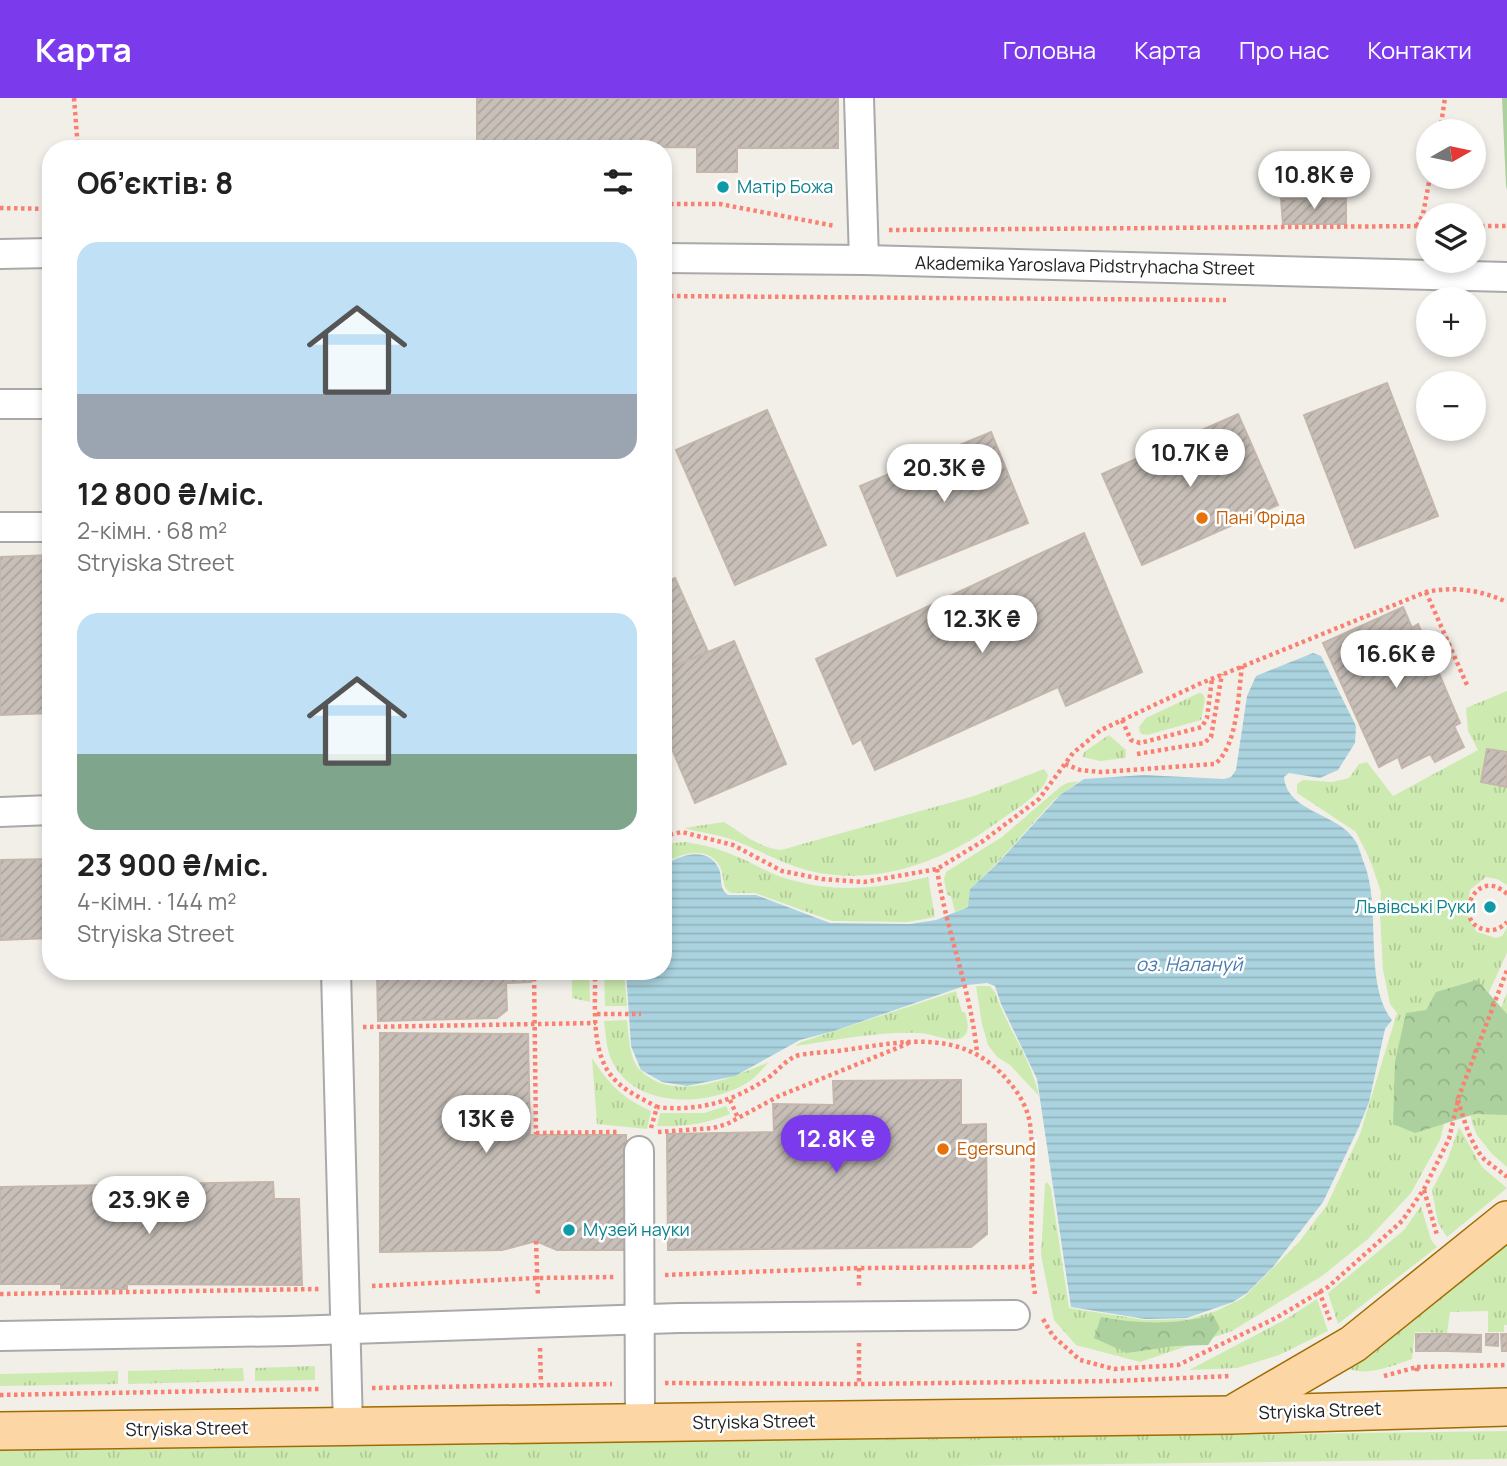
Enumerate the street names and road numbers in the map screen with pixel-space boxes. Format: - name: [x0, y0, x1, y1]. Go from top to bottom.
- street label: Akademika Yaroslava Pidstryhacha Street: [915, 250, 1255, 280]
- street label: Stryiska Street: [1258, 1396, 1382, 1424]
- street label: Stryiska Street: [692, 1408, 816, 1434]
- street label: Stryiska Street: [125, 1415, 249, 1441]

